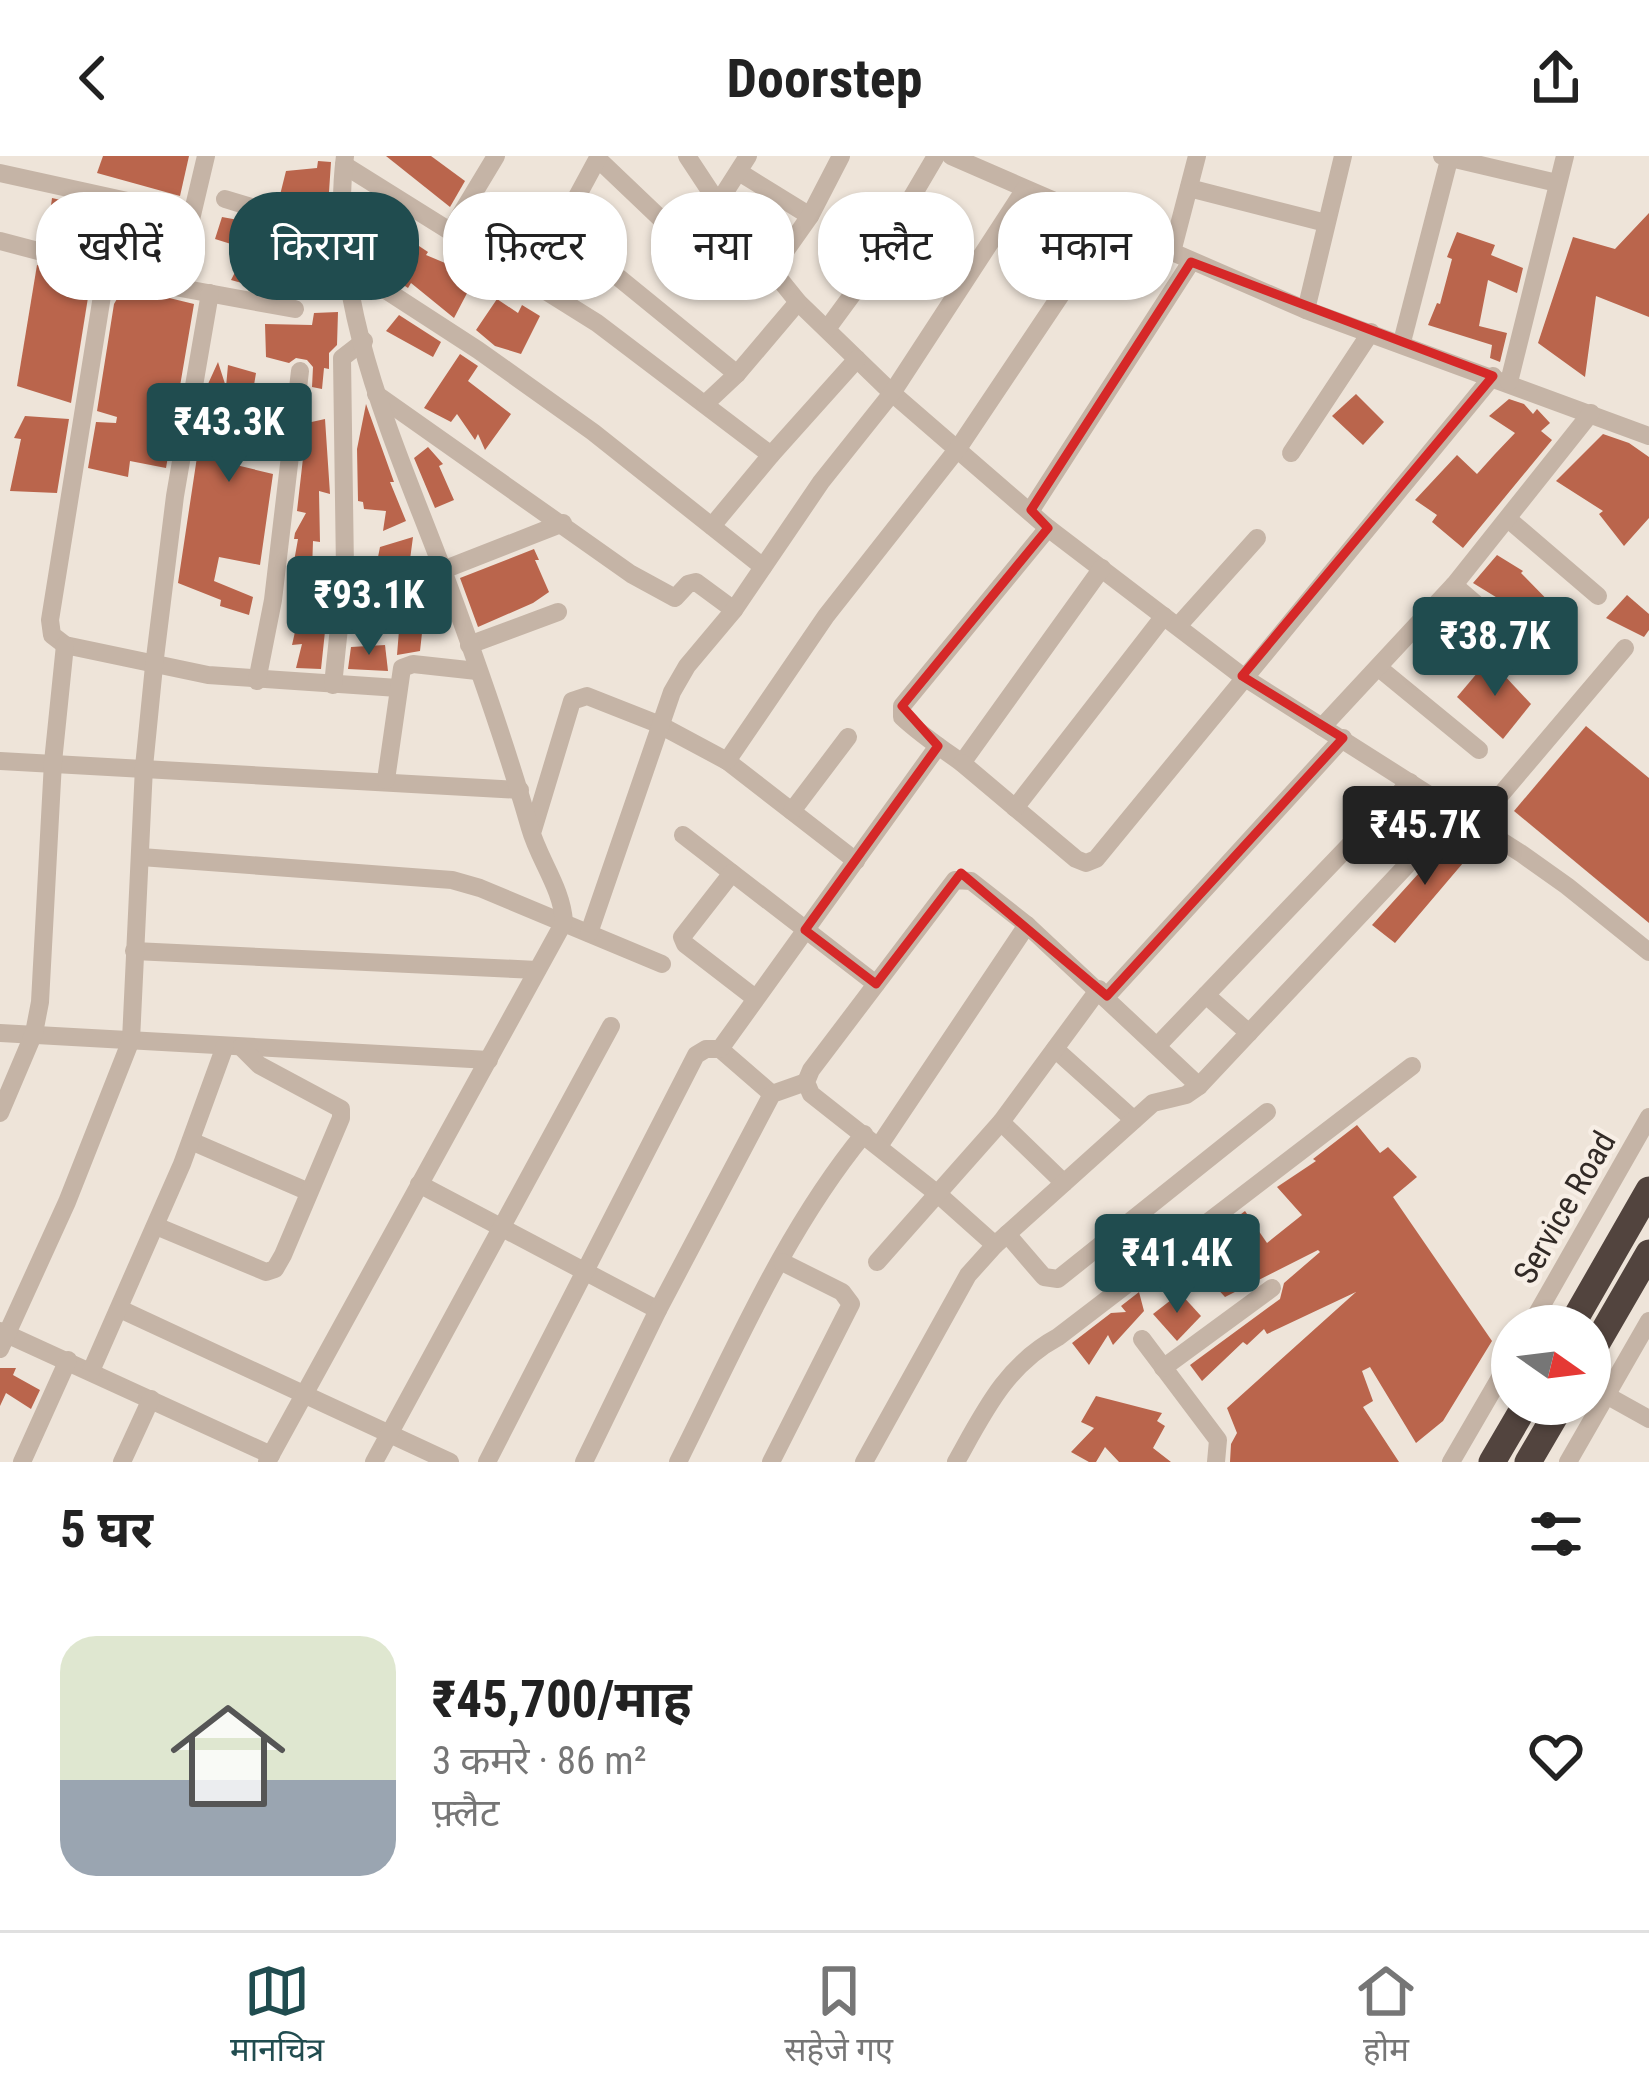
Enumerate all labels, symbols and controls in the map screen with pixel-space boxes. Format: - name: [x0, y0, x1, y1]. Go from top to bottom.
- icon: back: [60, 45, 126, 111]
- icon: share: [1523, 45, 1589, 111]
- text: Doorstep: [727, 47, 922, 110]
- chip: खरीदें: [36, 192, 205, 300]
- chip: किराया: [229, 192, 419, 300]
- chip: फ़िल्टर: [443, 192, 627, 300]
- chip: नया: [651, 192, 794, 300]
- chip: फ़्लैट: [818, 192, 974, 300]
- chip: मकान: [998, 192, 1174, 300]
- pin: ₹43.3K: [131, 383, 327, 485]
- text: ₹43.3K: [174, 399, 284, 445]
- pin: ₹93.1K: [271, 556, 467, 658]
- text: ₹93.1K: [314, 572, 424, 618]
- pin: ₹38.7K: [1397, 597, 1593, 699]
- text: ₹38.7K: [1440, 613, 1550, 659]
- pin: ₹45.7K: [1327, 786, 1523, 888]
- text: ₹45.7K: [1370, 802, 1480, 848]
- street label: Service Road: [1505, 1124, 1624, 1290]
- pin: ₹41.4K: [1079, 1214, 1275, 1316]
- text: ₹41.4K: [1122, 1230, 1232, 1276]
- north arrow: [1491, 1305, 1611, 1425]
- map controls: [1491, 1305, 1611, 1425]
- text: 5 घर: [60, 1500, 153, 1559]
- icon: filters: [1523, 1501, 1589, 1567]
- text: ₹45,700/माह: [432, 1670, 692, 1729]
- icon: home: [156, 1684, 300, 1828]
- icon: heart: [1523, 1723, 1589, 1789]
- text: 3 कमरे · 86 m²: [432, 1738, 647, 1784]
- text: फ़्लैट: [432, 1790, 499, 1836]
- tab: मानचित्र: [230, 1958, 324, 2074]
- tab: सहेजे गए: [784, 1958, 893, 2074]
- tab: होम: [1353, 1958, 1419, 2074]

